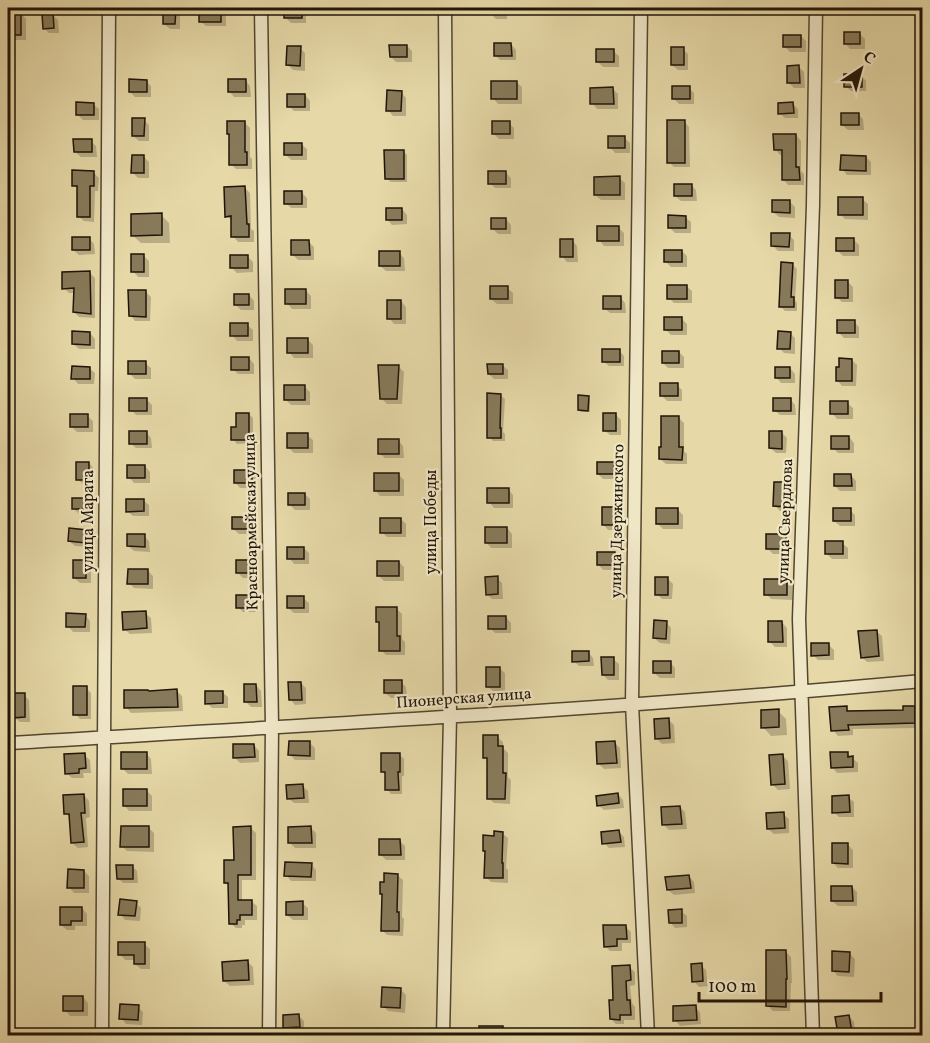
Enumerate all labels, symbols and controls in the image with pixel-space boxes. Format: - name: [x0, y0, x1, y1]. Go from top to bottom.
- north arrow: [831, 39, 891, 99]
- text: С: [858, 47, 879, 70]
- street label: Красноармейская улица: [239, 433, 265, 611]
- street label: улица Дзержинского: [606, 444, 630, 598]
- street label: улица Свердлова: [773, 458, 799, 584]
- street label: улица Марата: [78, 470, 100, 572]
- street label: улица Победы: [421, 470, 443, 574]
- street label: Пионерская улица: [395, 683, 533, 715]
- scale bar: [699, 965, 880, 1003]
- text: 100 m: [708, 975, 757, 1000]

